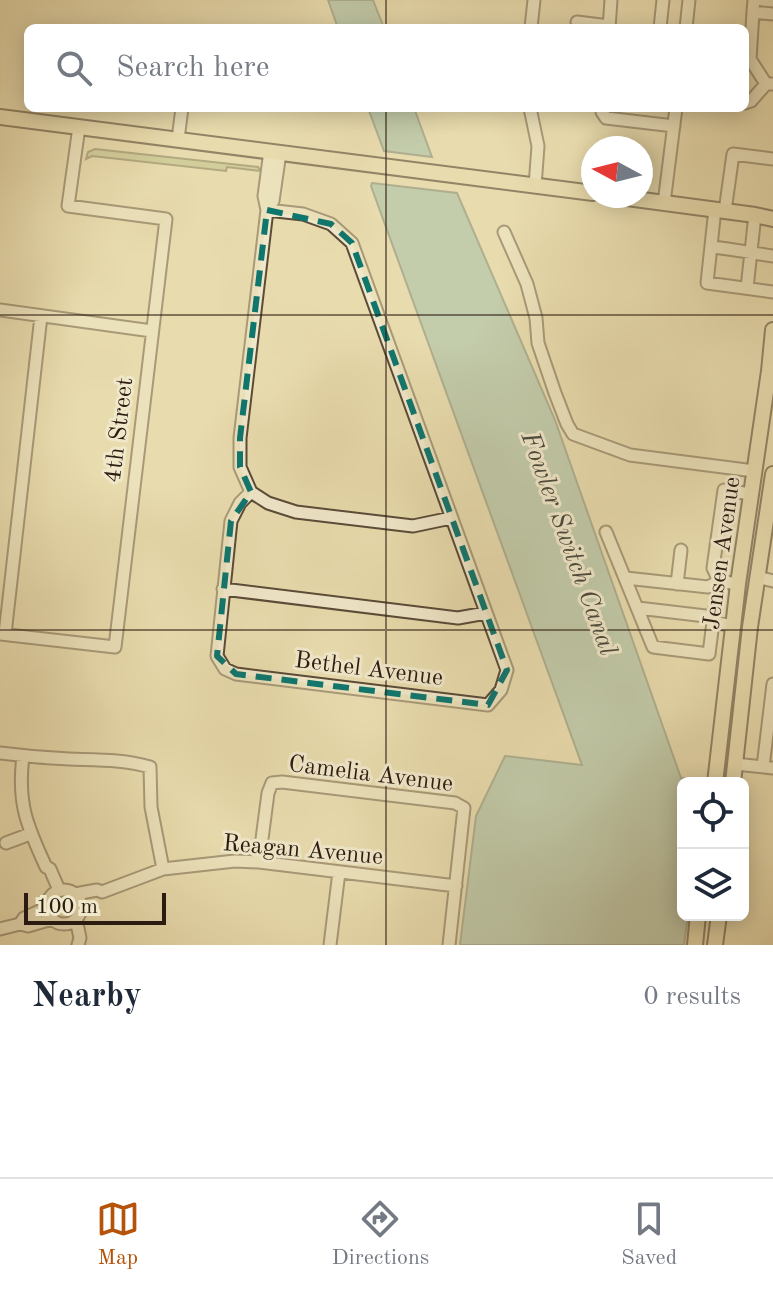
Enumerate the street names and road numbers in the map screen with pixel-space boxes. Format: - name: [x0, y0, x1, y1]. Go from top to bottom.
- street label: 4th Street: [102, 376, 138, 484]
- street label: Jensen Avenue: [700, 475, 746, 631]
- street label: Bethel Avenue: [293, 649, 444, 691]
- street label: Camelia Avenue: [287, 753, 454, 797]
- street label: Reagan Avenue: [222, 832, 384, 870]

